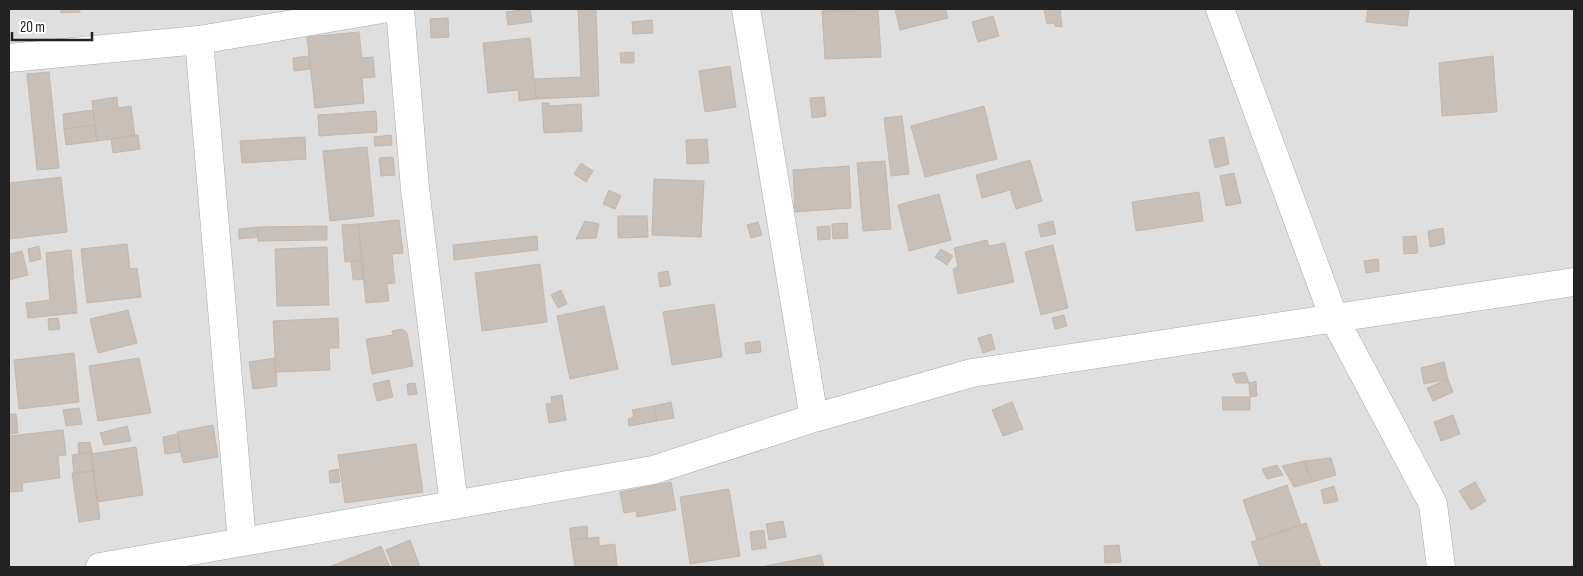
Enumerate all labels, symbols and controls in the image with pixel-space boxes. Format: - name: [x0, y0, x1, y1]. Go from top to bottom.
- scale bar: [12, 10, 92, 42]
- text: 20 m: [20, 18, 45, 37]

